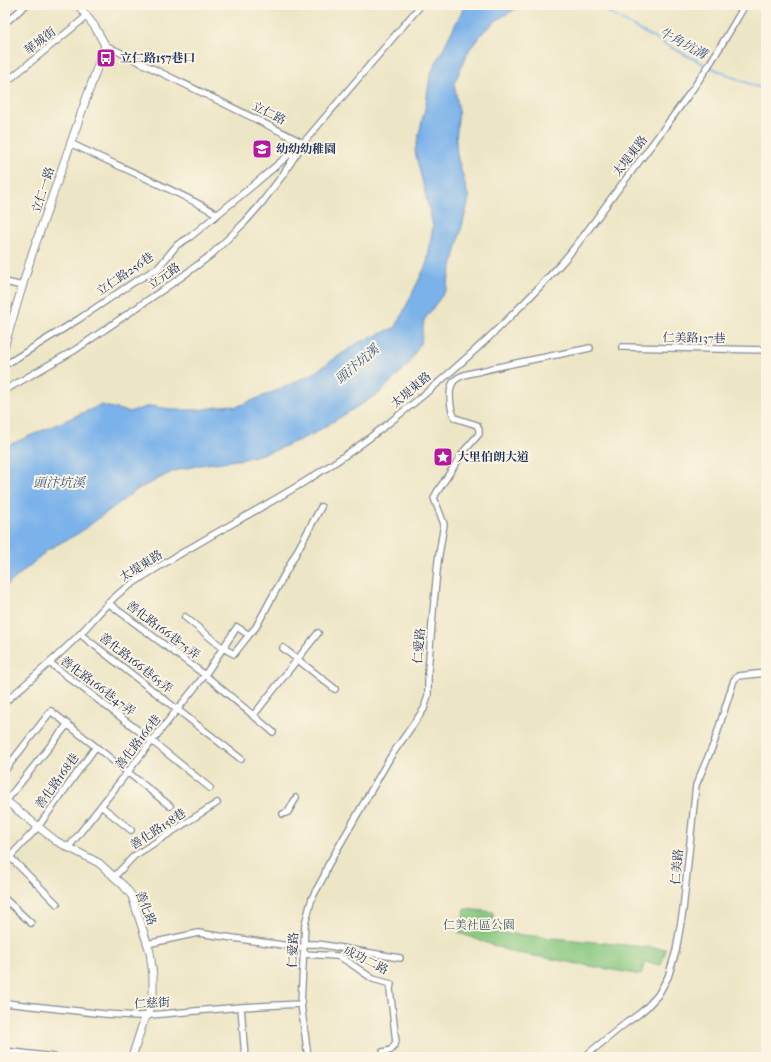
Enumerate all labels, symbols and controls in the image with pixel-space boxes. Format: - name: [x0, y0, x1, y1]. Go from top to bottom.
- street label: 華城街: [22, 24, 59, 58]
- water label: 牛角坑溝: [657, 24, 711, 63]
- bus stop icon: 立仁路157巷口: [95, 47, 117, 69]
- place label: 立仁路157巷口: [120, 51, 195, 65]
- street label: 立仁路: [250, 99, 288, 127]
- street label: 太堤東路: [610, 133, 650, 179]
- school or university icon: 幼幼幼稚園: [251, 138, 273, 160]
- place label: 幼幼幼稚園: [276, 142, 336, 156]
- street label: 立仁一路: [29, 165, 57, 215]
- street label: 立仁路256巷: [94, 250, 156, 298]
- street label: 立元路: [145, 260, 183, 292]
- street label: 仁美路137巷: [662, 330, 726, 346]
- water label: 頭汴坑溪: [332, 340, 383, 386]
- street label: 太堤東路: [388, 369, 434, 411]
- place icon: 大里伯朗大道: [432, 446, 454, 468]
- place label: 大里伯朗大道: [457, 450, 529, 464]
- water label: 頭汴坑溪: [33, 475, 87, 490]
- street label: 太堤東路: [117, 547, 165, 585]
- street label: 善化路166巷75弄: [124, 598, 202, 662]
- street label: 仁愛路: [410, 627, 428, 665]
- street label: 善化路166巷65弄: [97, 630, 175, 696]
- street label: 善化路166巷47弄: [58, 653, 138, 719]
- street label: 善化路166巷: [112, 712, 164, 772]
- street label: 善化路168巷: [32, 751, 82, 811]
- street label: 善化路158巷: [128, 806, 188, 852]
- street label: 仁美路: [668, 848, 686, 886]
- street label: 善化路: [133, 889, 159, 927]
- park label: 仁美社區公園: [443, 918, 515, 932]
- street label: 仁愛路: [285, 932, 301, 968]
- street label: 成功二路: [341, 943, 391, 977]
- street label: 仁慈街: [134, 995, 171, 1011]

